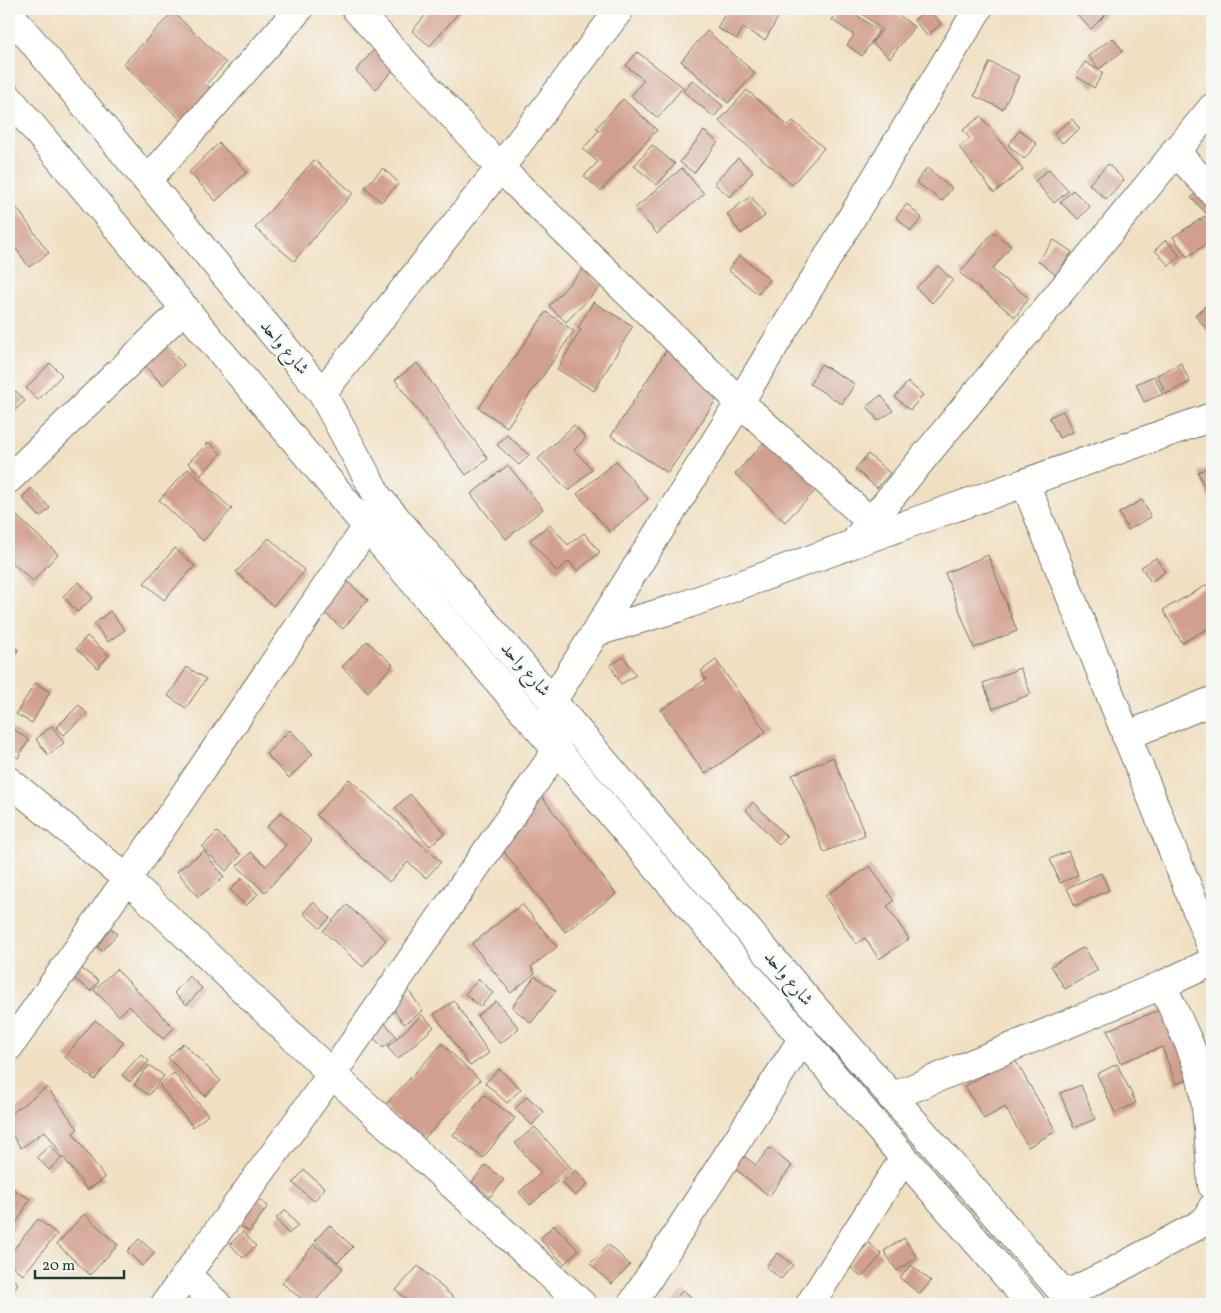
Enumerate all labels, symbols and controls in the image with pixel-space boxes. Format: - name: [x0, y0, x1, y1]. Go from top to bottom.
- street label: شارع واحد: [253, 315, 314, 382]
- street label: شارع واحد: [493, 637, 556, 703]
- street label: شارع واحد: [757, 946, 818, 1013]
- scale bar: [35, 1248, 124, 1280]
- text: 20 m: [42, 1256, 75, 1277]

